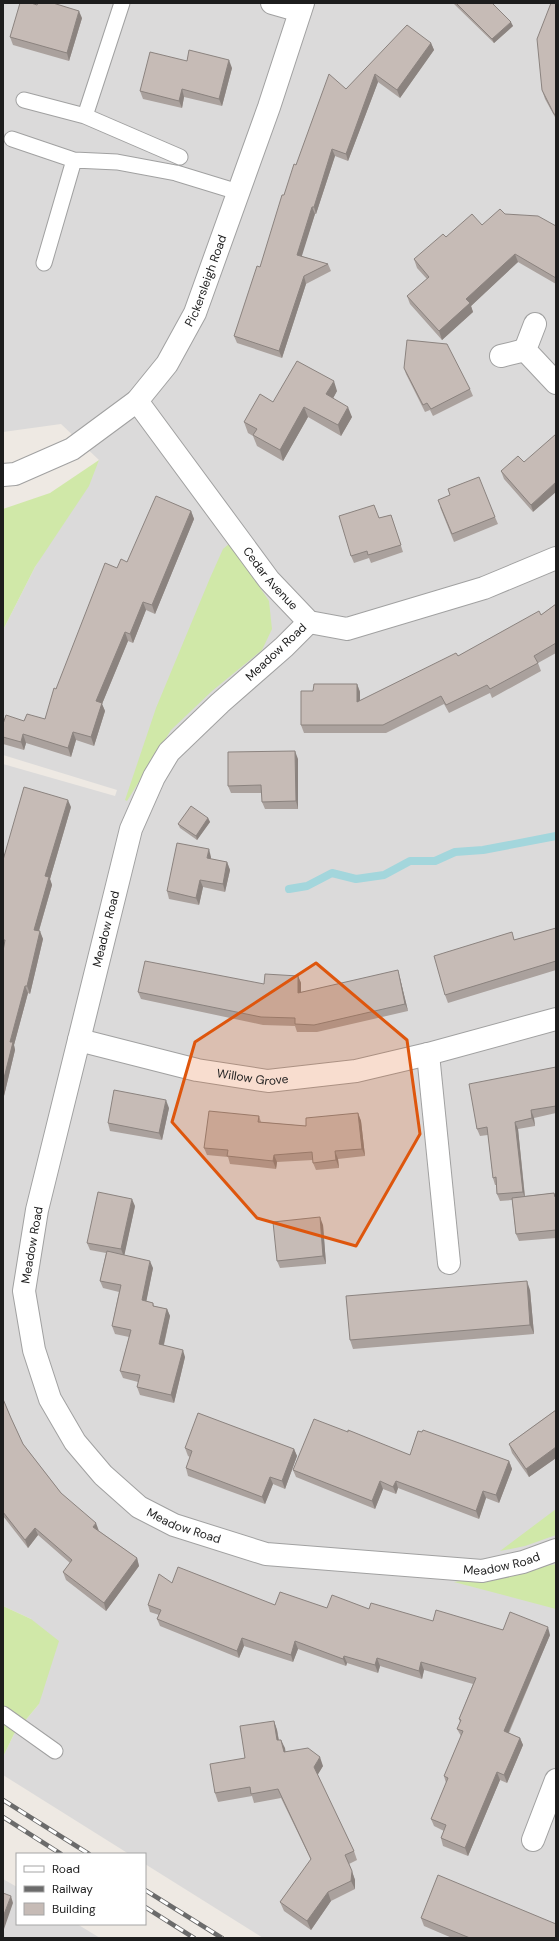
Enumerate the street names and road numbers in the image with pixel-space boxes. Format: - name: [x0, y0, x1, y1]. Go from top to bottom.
- street label: Pickersleigh Road: [181, 233, 230, 329]
- street label: Cedar Avenue: [239, 544, 302, 614]
- street label: Meadow Road: [242, 620, 310, 684]
- street label: Meadow Road: [89, 889, 123, 969]
- street label: Willow Grove: [216, 1065, 289, 1089]
- street label: Meadow Road: [17, 1205, 47, 1285]
- street label: Meadow Road: [144, 1504, 223, 1547]
- street label: Meadow Road: [463, 1549, 542, 1579]

